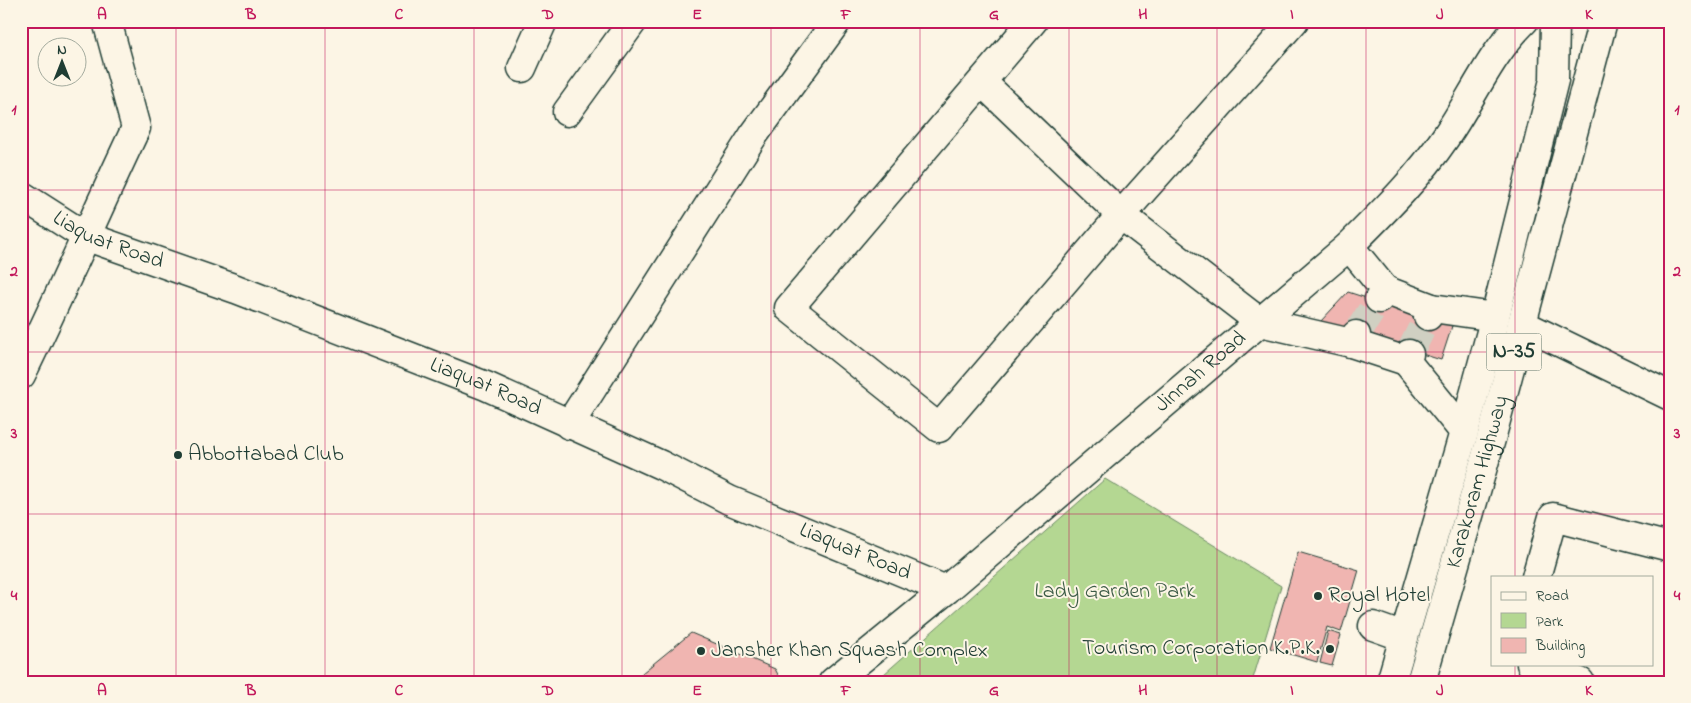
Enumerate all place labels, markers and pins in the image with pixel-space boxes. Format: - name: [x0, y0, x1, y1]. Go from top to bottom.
- place label: Abbottabad Club: [188, 439, 344, 471]
- marker: Abbottabad Club: [172, 449, 184, 461]
- place label: Royal Hotel: [1328, 580, 1430, 613]
- marker: Royal Hotel: [1312, 590, 1324, 602]
- place label: Tourism Corporation K.P.K.: [1082, 633, 1320, 665]
- place label: Jansher Khan Squash Complex: [711, 635, 988, 667]
- marker: Tourism Corporation K.P.K.: [1324, 643, 1336, 655]
- marker: Jansher Khan Squash Complex: [695, 645, 707, 657]

